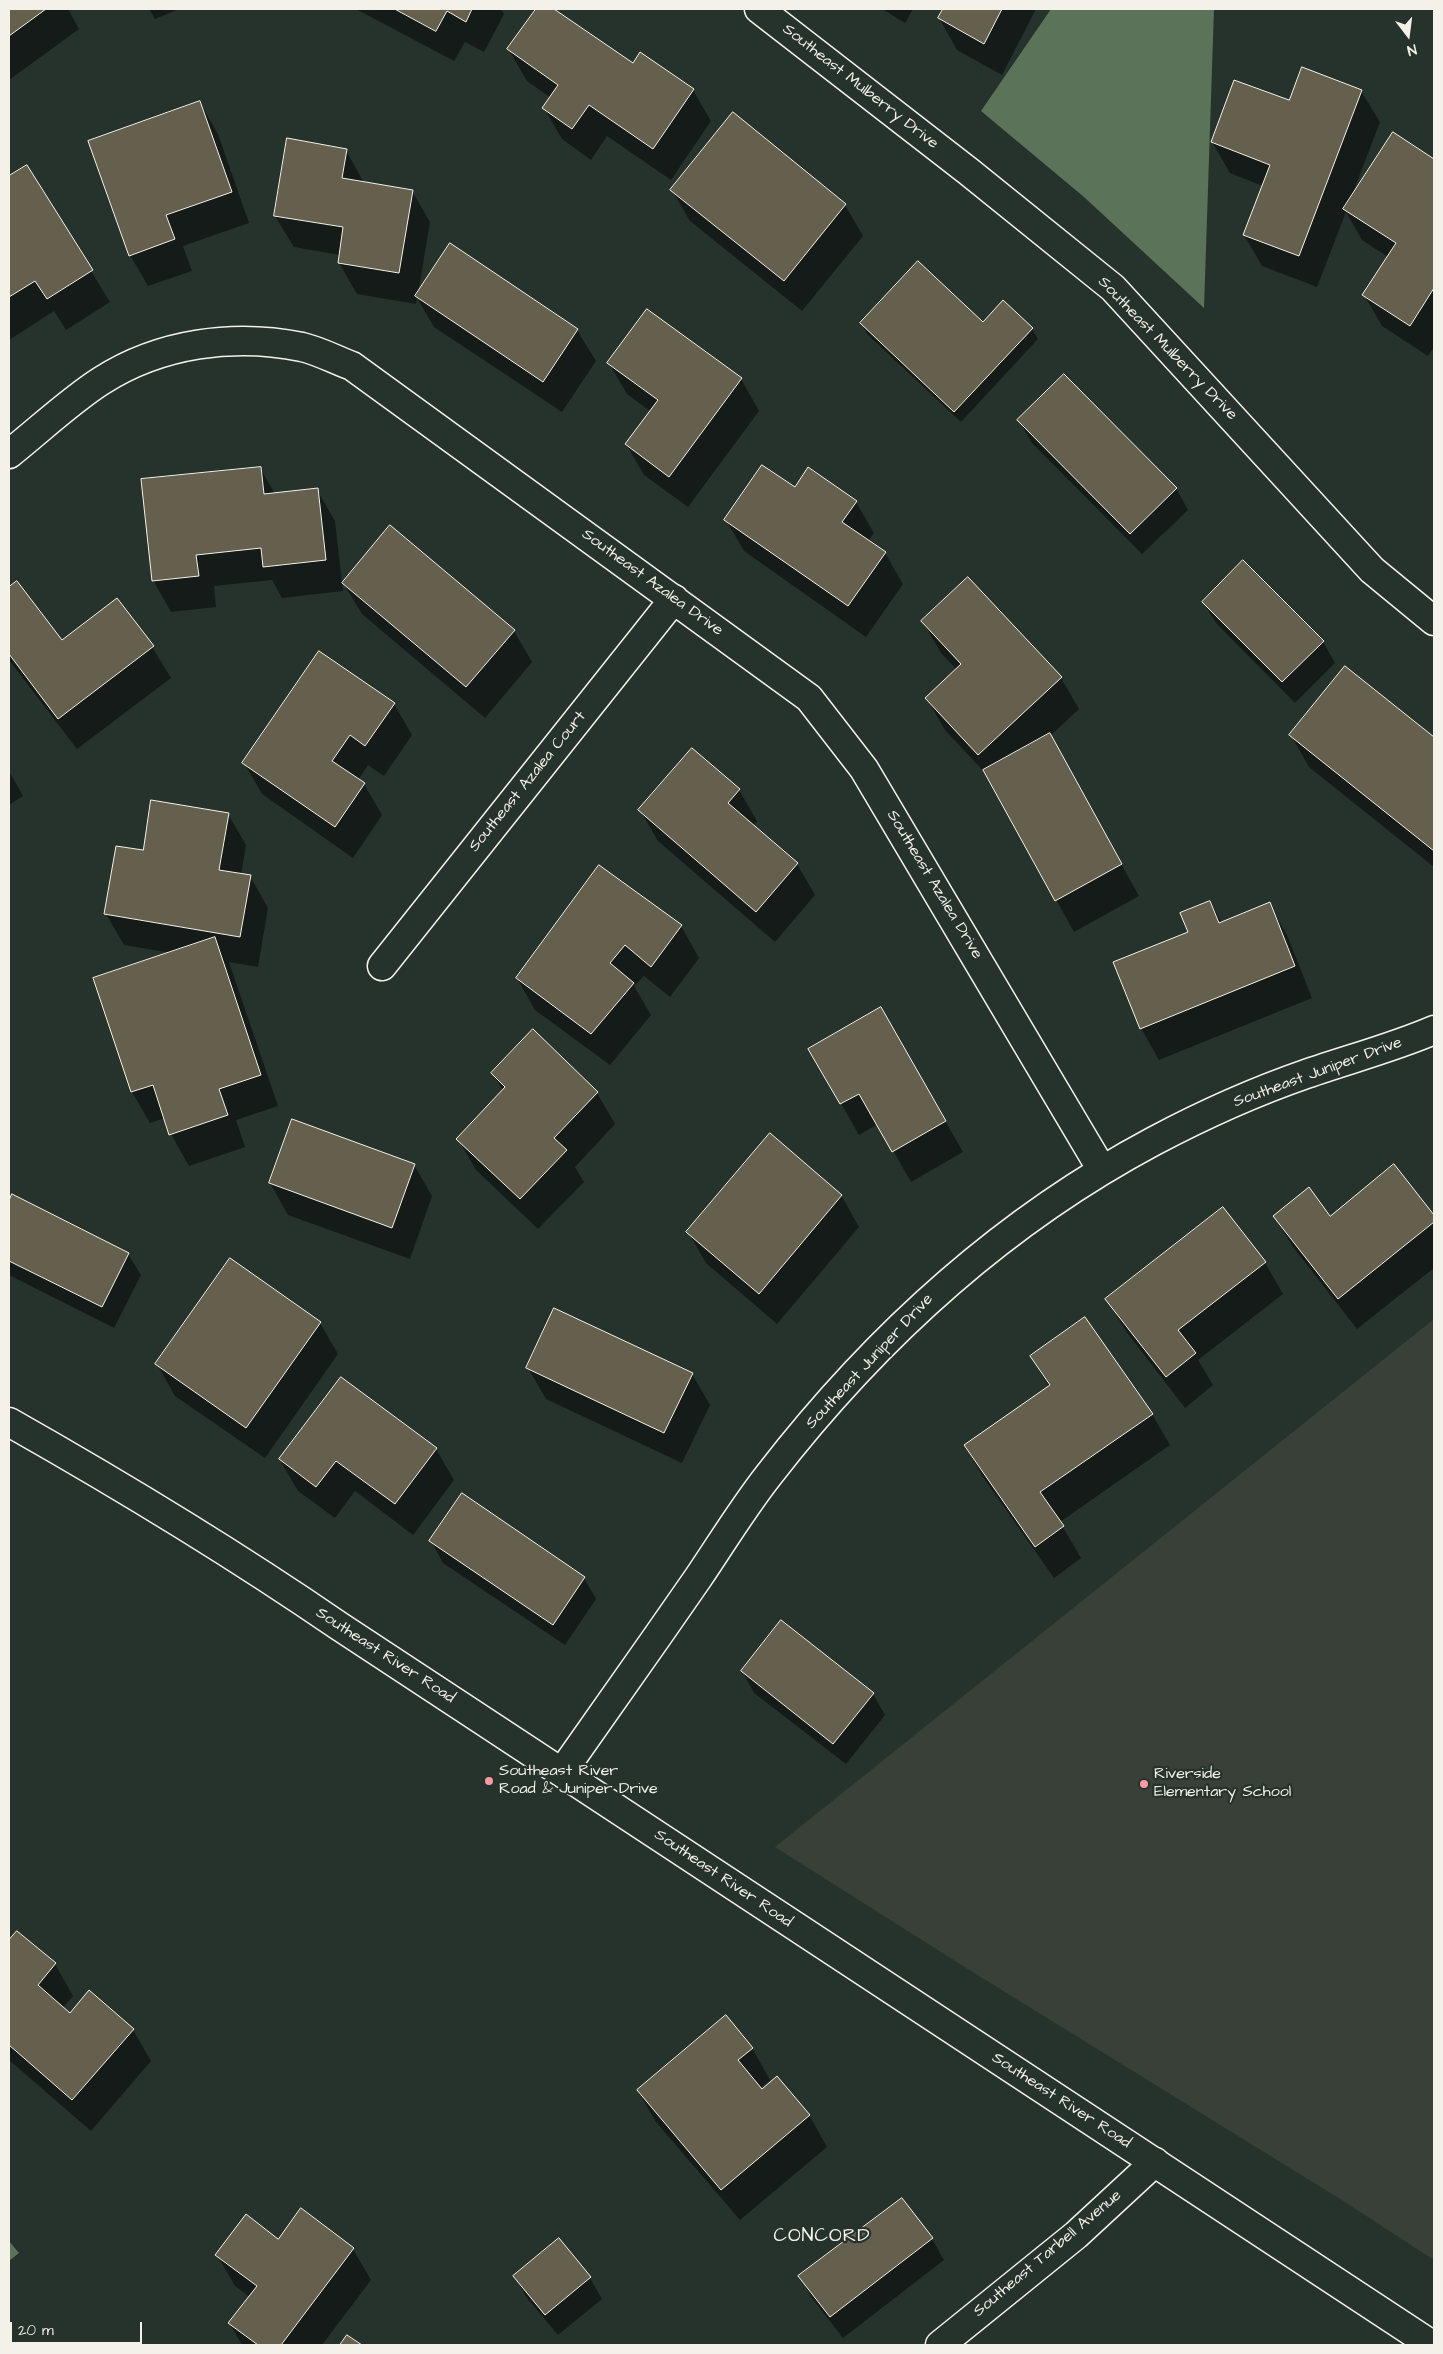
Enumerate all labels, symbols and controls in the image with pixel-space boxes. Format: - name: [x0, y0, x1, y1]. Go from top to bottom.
- north arrow: [1383, 10, 1433, 60]
- street label: Southeast Mulberry Drive: [778, 20, 942, 154]
- text: N: [1405, 39, 1419, 60]
- street label: Southeast Mulberry Drive: [1093, 273, 1241, 425]
- street label: Southeast Azalea Drive: [578, 525, 726, 641]
- street label: Southeast Azalea Court: [465, 708, 591, 856]
- street label: Southeast Azalea Drive: [882, 807, 986, 963]
- street label: Southeast Juniper Drive: [1231, 1034, 1405, 1112]
- street label: Southeast Juniper Drive: [802, 1290, 938, 1434]
- street label: Southeast River Road: [312, 1604, 458, 1708]
- place label: Southeast River Road & Juniper Drive: [499, 1762, 658, 1800]
- place label: Riverside Elementary School: [1154, 1765, 1291, 1803]
- marker: Southeast River Road & Juniper Drive: [483, 1775, 495, 1787]
- marker: Riverside Elementary School: [1138, 1778, 1150, 1790]
- street label: Southeast River Road: [650, 1826, 796, 1932]
- street label: Southeast River Road: [988, 2049, 1134, 2153]
- street label: Southeast Tarbell Avenue: [970, 2186, 1126, 2322]
- district label: CONCORD: [773, 2226, 871, 2248]
- scale bar: [12, 2312, 145, 2344]
- text: 20 m: [18, 2320, 54, 2341]

